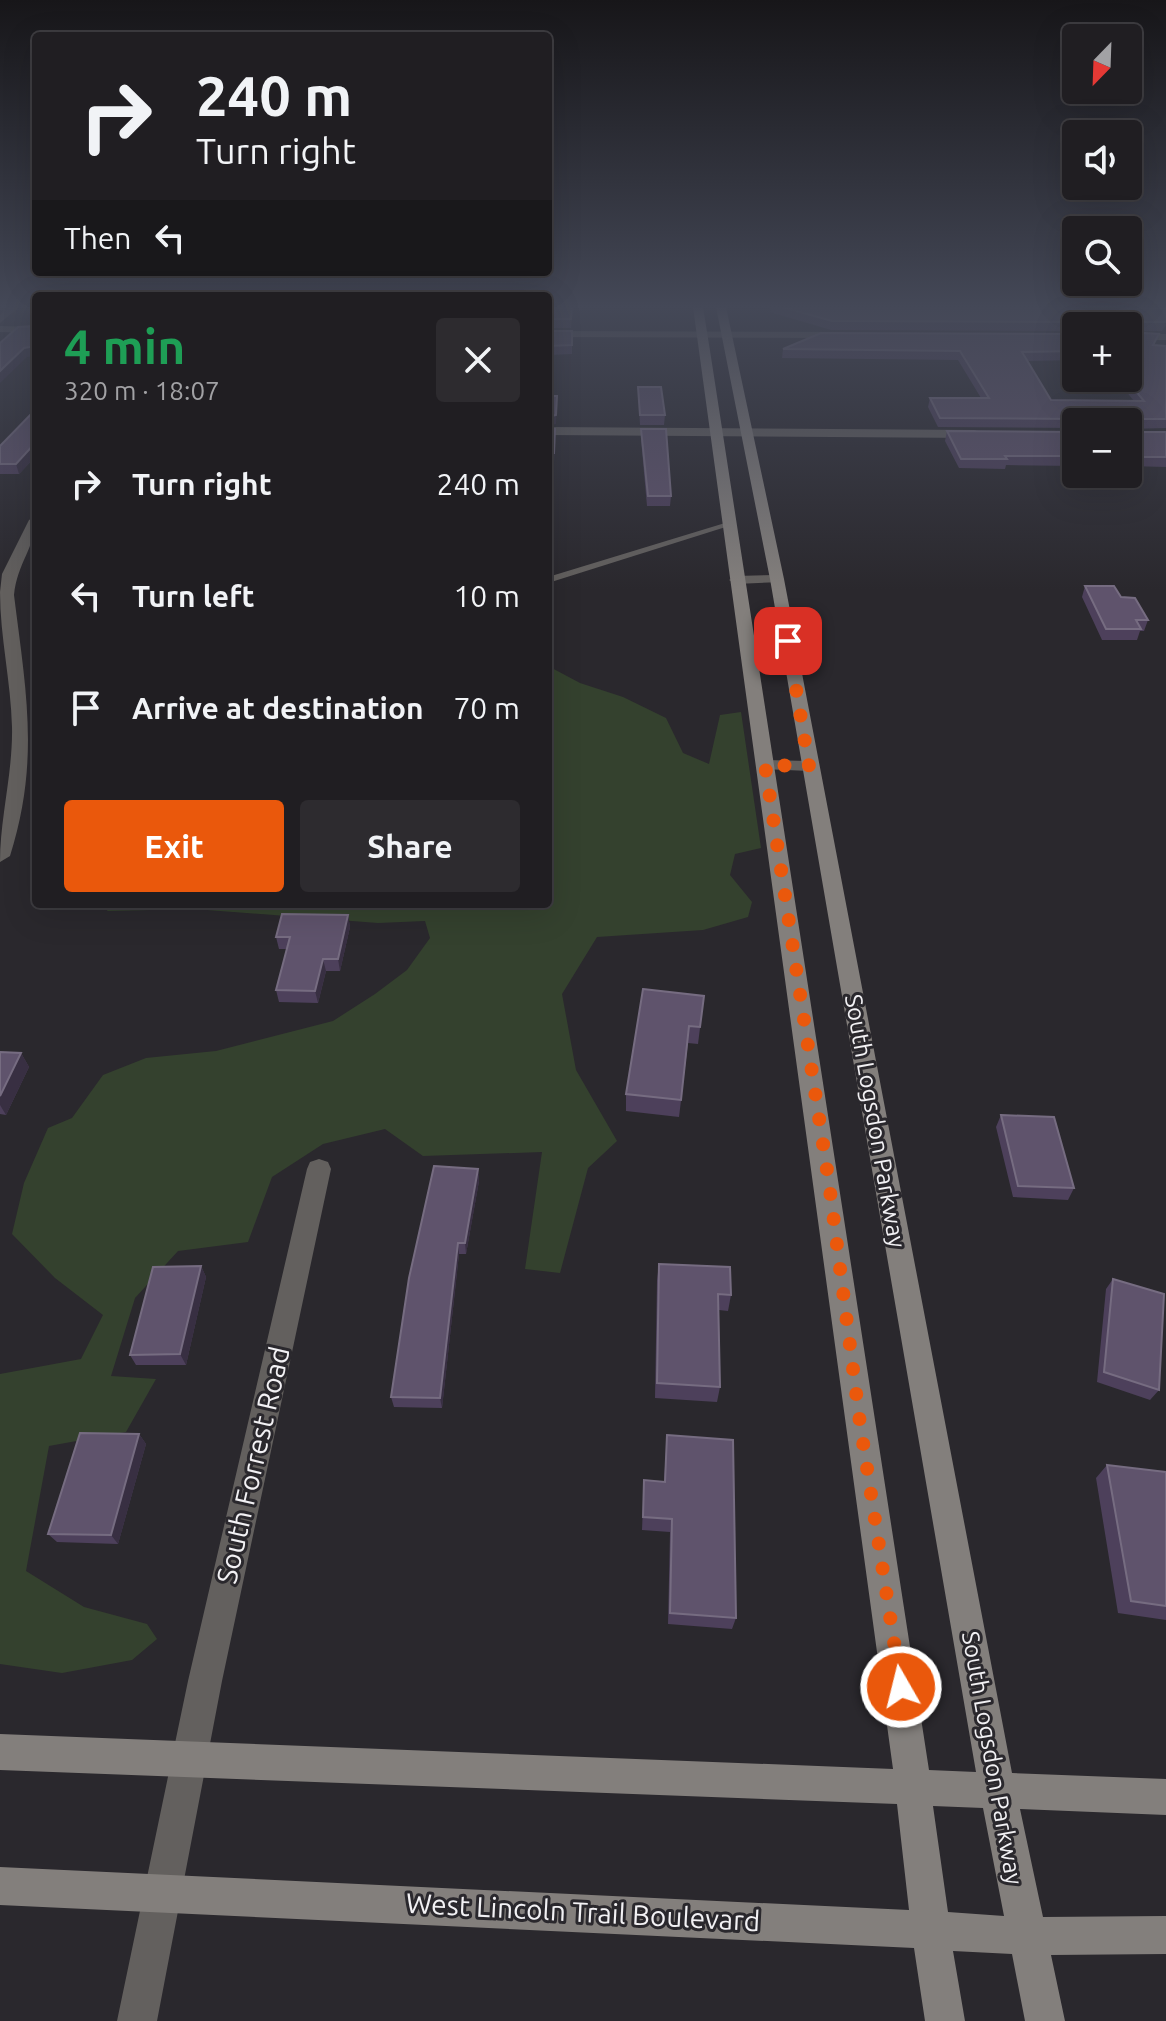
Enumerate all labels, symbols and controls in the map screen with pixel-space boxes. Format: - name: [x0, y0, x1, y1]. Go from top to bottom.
- north arrow: [1062, 24, 1142, 104]
- map controls: [1062, 24, 1142, 488]
- icon: right: [64, 64, 168, 168]
- text: 240 m: [196, 64, 352, 127]
- button: sound: [1062, 120, 1142, 200]
- text: Turn right: [196, 130, 356, 171]
- icon: left: [148, 216, 192, 260]
- button: search: [1062, 216, 1142, 296]
- text: Then: [64, 221, 132, 255]
- button: +: [1062, 312, 1142, 392]
- button: close: [436, 318, 520, 402]
- text: 4 min: [64, 319, 185, 373]
- text: 320 m · 18:07: [64, 376, 220, 405]
- button: −: [1062, 408, 1142, 488]
- icon: right: [64, 462, 108, 506]
- text: Turn right: [132, 467, 272, 501]
- text: 240 m: [436, 467, 520, 501]
- icon: left: [64, 574, 108, 618]
- text: Turn left: [132, 579, 254, 613]
- text: 10 m: [453, 579, 520, 613]
- pin: [754, 607, 822, 675]
- icon: arrive: [766, 619, 810, 663]
- icon: arrive: [64, 686, 108, 730]
- text: Arrive at destination: [132, 691, 424, 725]
- text: 70 m: [453, 691, 520, 725]
- button: Exit: [64, 800, 284, 892]
- button: Share: [300, 800, 520, 892]
- street label: South Logsdon Parkway: [840, 992, 911, 1250]
- street label: South Forrest Road: [210, 1343, 295, 1586]
- street label: South Logsdon Parkway: [957, 1629, 1028, 1887]
- position arrow: [859, 1645, 943, 1729]
- street label: West Lincoln Trail Boulevard: [405, 1887, 761, 1936]

